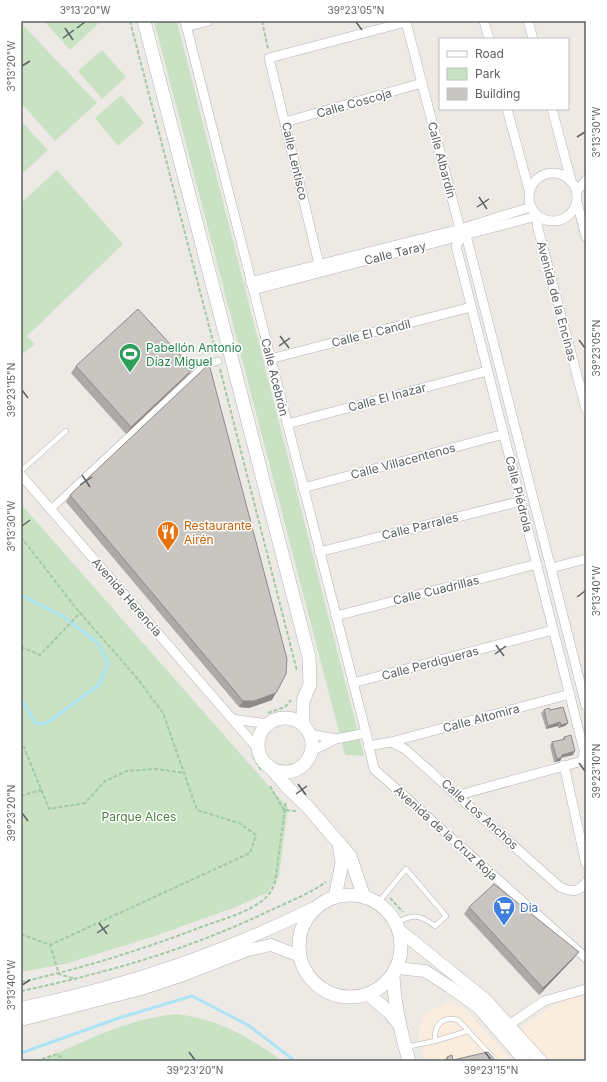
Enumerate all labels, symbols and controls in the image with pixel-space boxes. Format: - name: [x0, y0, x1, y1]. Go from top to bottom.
- text: 3°13'20"W: [60, 4, 111, 16]
- text: 39°23'05"N: [328, 4, 384, 16]
- legend: [439, 38, 569, 110]
- text: 3°13'20"W: [5, 40, 17, 91]
- text: Road: [475, 46, 504, 61]
- text: Park: [475, 66, 501, 81]
- street label: Calle Coscoja: [315, 85, 393, 121]
- text: Building: [475, 86, 520, 101]
- text: 3°13'30"W: [590, 106, 602, 157]
- street label: Calle Lentisco: [279, 120, 311, 202]
- street label: Calle Albardín: [425, 120, 459, 200]
- street label: Calle Taray: [363, 238, 428, 268]
- street label: Avenida de la Encinas: [534, 239, 580, 363]
- street label: Calle El Candil: [330, 316, 412, 350]
- text: 39°23'05"N: [590, 320, 602, 376]
- street label: Calle Acebrón: [258, 336, 292, 418]
- place label: Pabellón Antonio Díaz Miguel: [146, 340, 242, 369]
- sports icon: Pabellón Antonio Díaz Miguel: [117, 341, 143, 374]
- text: 39°23'15"N: [5, 363, 17, 417]
- street label: Calle El Inazar: [346, 379, 428, 415]
- street label: Calle Villacentenos: [349, 440, 457, 482]
- street label: Calle Piédrola: [502, 454, 536, 534]
- text: 3°13'30"W: [5, 500, 17, 551]
- street label: Calle Parrales: [380, 509, 460, 543]
- place label: Restaurante Airén: [184, 518, 252, 547]
- restaurant icon: Restaurante Airén: [155, 519, 181, 552]
- street label: Avenida Herencia: [89, 555, 165, 639]
- text: 3°13'40"W: [590, 566, 602, 616]
- street label: Calle Cuadrillas: [391, 572, 481, 608]
- street label: Calle Perdigueras: [380, 643, 480, 683]
- street label: Calle Altomira: [441, 701, 521, 735]
- text: 39°23'10"N: [590, 744, 602, 798]
- street label: Calle Los Anchos: [438, 776, 522, 852]
- street label: Avenida de la Cruz Roja: [391, 783, 501, 883]
- text: 39°23'20"N: [5, 785, 17, 841]
- park label: Parque Alces: [102, 809, 176, 824]
- supermarket icon: Dia: [491, 894, 517, 927]
- place label: Dia: [520, 900, 538, 915]
- text: 3°13'40"W: [5, 960, 17, 1010]
- text: 39°23'20"N: [167, 1064, 223, 1076]
- text: 39°23'15"N: [464, 1064, 518, 1076]

